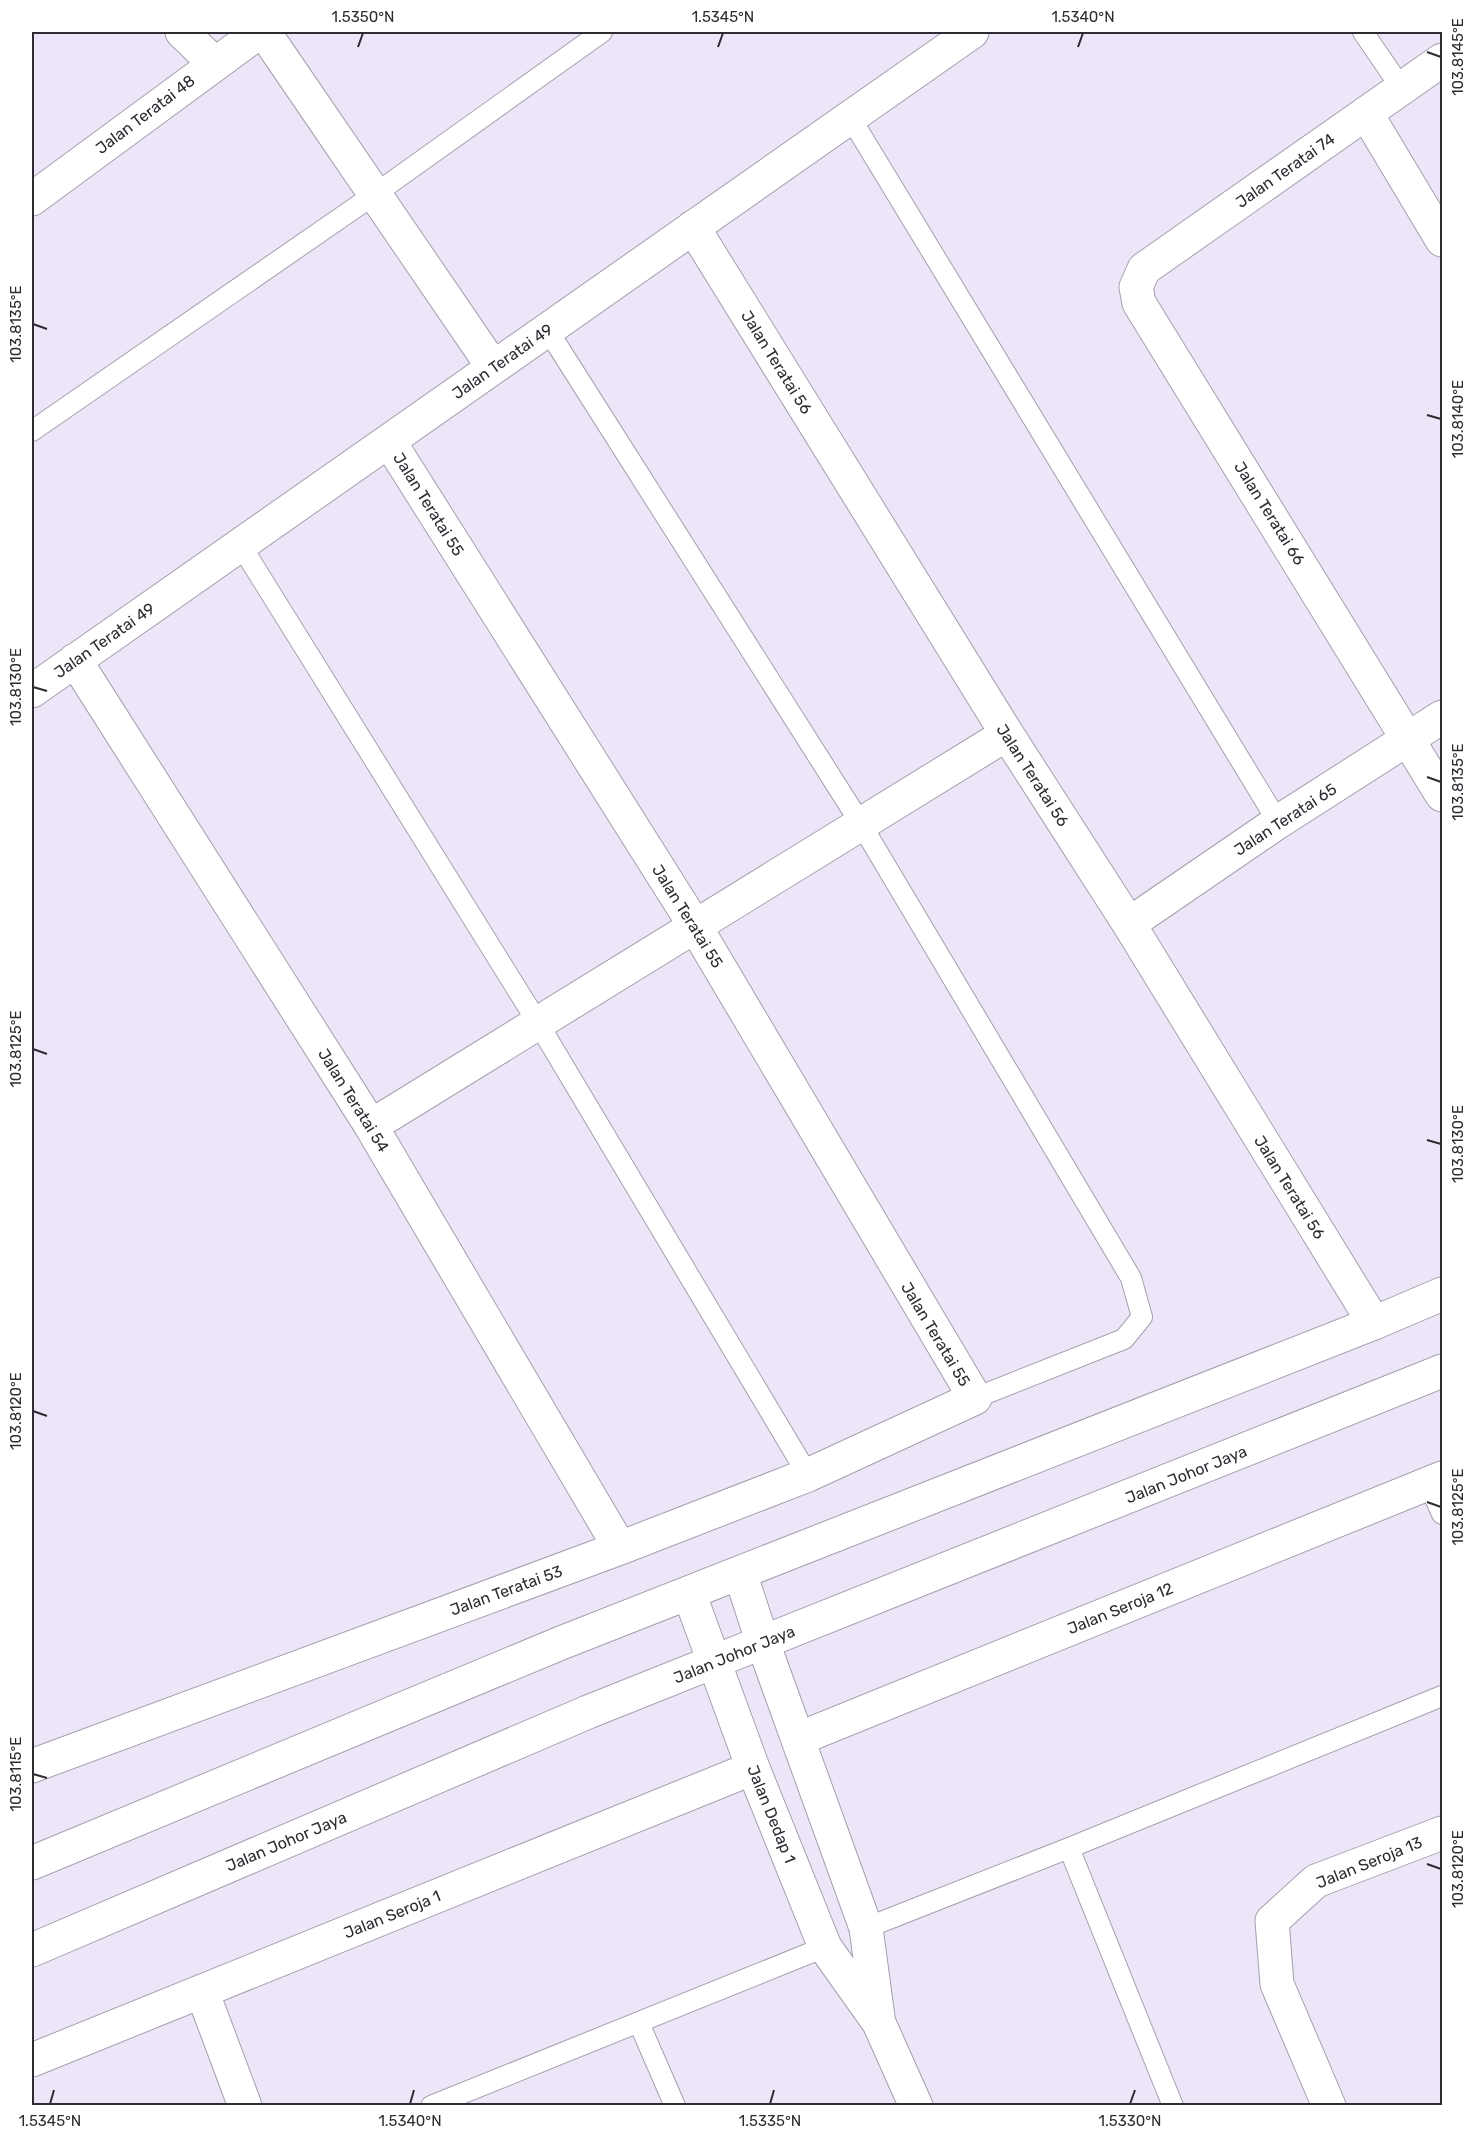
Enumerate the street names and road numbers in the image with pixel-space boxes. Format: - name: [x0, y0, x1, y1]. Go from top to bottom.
- street label: Jalan Teratai 48: [92, 71, 199, 158]
- street label: Jalan Teratai 74: [1232, 129, 1339, 212]
- street label: Jalan Teratai 56: [737, 307, 816, 418]
- street label: Jalan Teratai 49: [448, 320, 556, 403]
- street label: Jalan Teratai 55: [389, 449, 468, 559]
- street label: Jalan Teratai 66: [1230, 458, 1309, 569]
- street label: Jalan Teratai 49: [50, 599, 158, 682]
- street label: Jalan Teratai 56: [992, 720, 1073, 830]
- street label: Jalan Teratai 65: [1230, 779, 1340, 860]
- street label: Jalan Teratai 55: [648, 861, 727, 971]
- street label: Jalan Teratai 54: [314, 1045, 393, 1156]
- street label: Jalan Teratai 56: [1250, 1132, 1329, 1243]
- street label: Jalan Teratai 55: [897, 1279, 974, 1390]
- street label: Jalan Johor Jaya: [1123, 1441, 1250, 1507]
- street label: Jalan Teratai 53: [447, 1561, 565, 1620]
- street label: Jalan Seroja 12: [1065, 1579, 1176, 1638]
- street label: Jalan Johor Jaya: [671, 1621, 798, 1687]
- street label: Jalan Dedap 1: [743, 1762, 800, 1866]
- street label: Jalan Johor Jaya: [223, 1807, 349, 1875]
- street label: Jalan Seroja 13: [1313, 1833, 1425, 1892]
- street label: Jalan Seroja 1: [341, 1886, 443, 1943]

